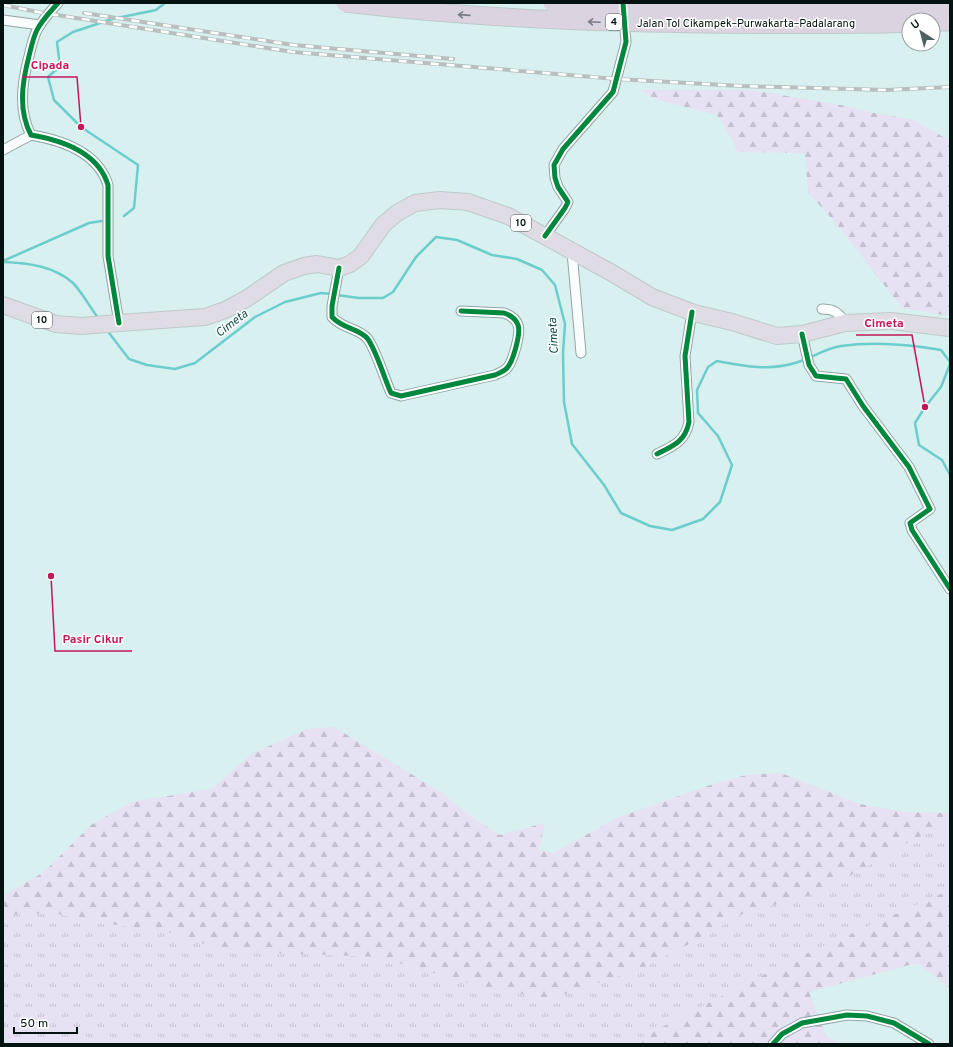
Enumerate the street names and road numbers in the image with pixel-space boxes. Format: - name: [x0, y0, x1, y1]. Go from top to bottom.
- road number: 4: [606, 14, 622, 30]
- street label: Jalan Tol Cikampek–Purwakarta–Padalarang: [637, 17, 855, 31]
- road number: 10: [511, 215, 531, 231]
- road number: 10: [32, 312, 52, 328]

